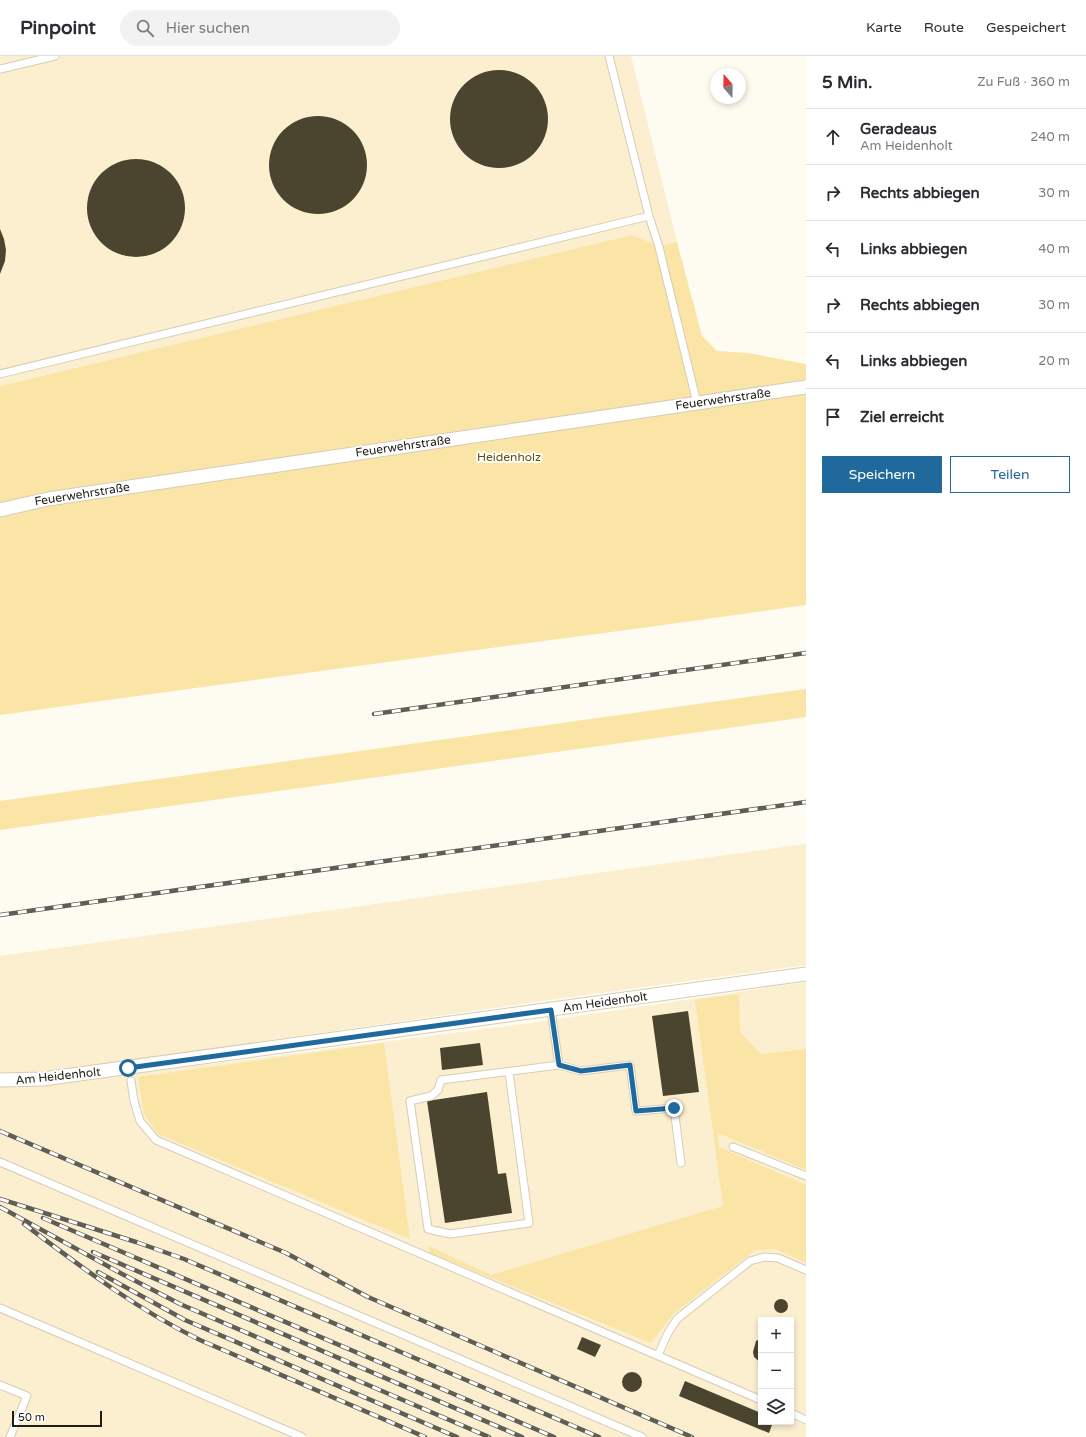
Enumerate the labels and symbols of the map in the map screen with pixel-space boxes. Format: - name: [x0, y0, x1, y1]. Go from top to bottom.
- north arrow: [710, 68, 746, 104]
- street label: Feuerwehrstraße: [674, 385, 772, 413]
- street label: Feuerwehrstraße: [354, 432, 452, 460]
- park label: Heidenholz: [477, 450, 541, 464]
- street label: Feuerwehrstraße: [33, 480, 131, 508]
- street label: Am Heidenholt: [562, 989, 649, 1015]
- route start: [119, 1059, 137, 1077]
- street label: Am Heidenholt: [15, 1065, 102, 1087]
- route end: [665, 1099, 683, 1117]
- scale bar: [12, 1409, 102, 1428]

